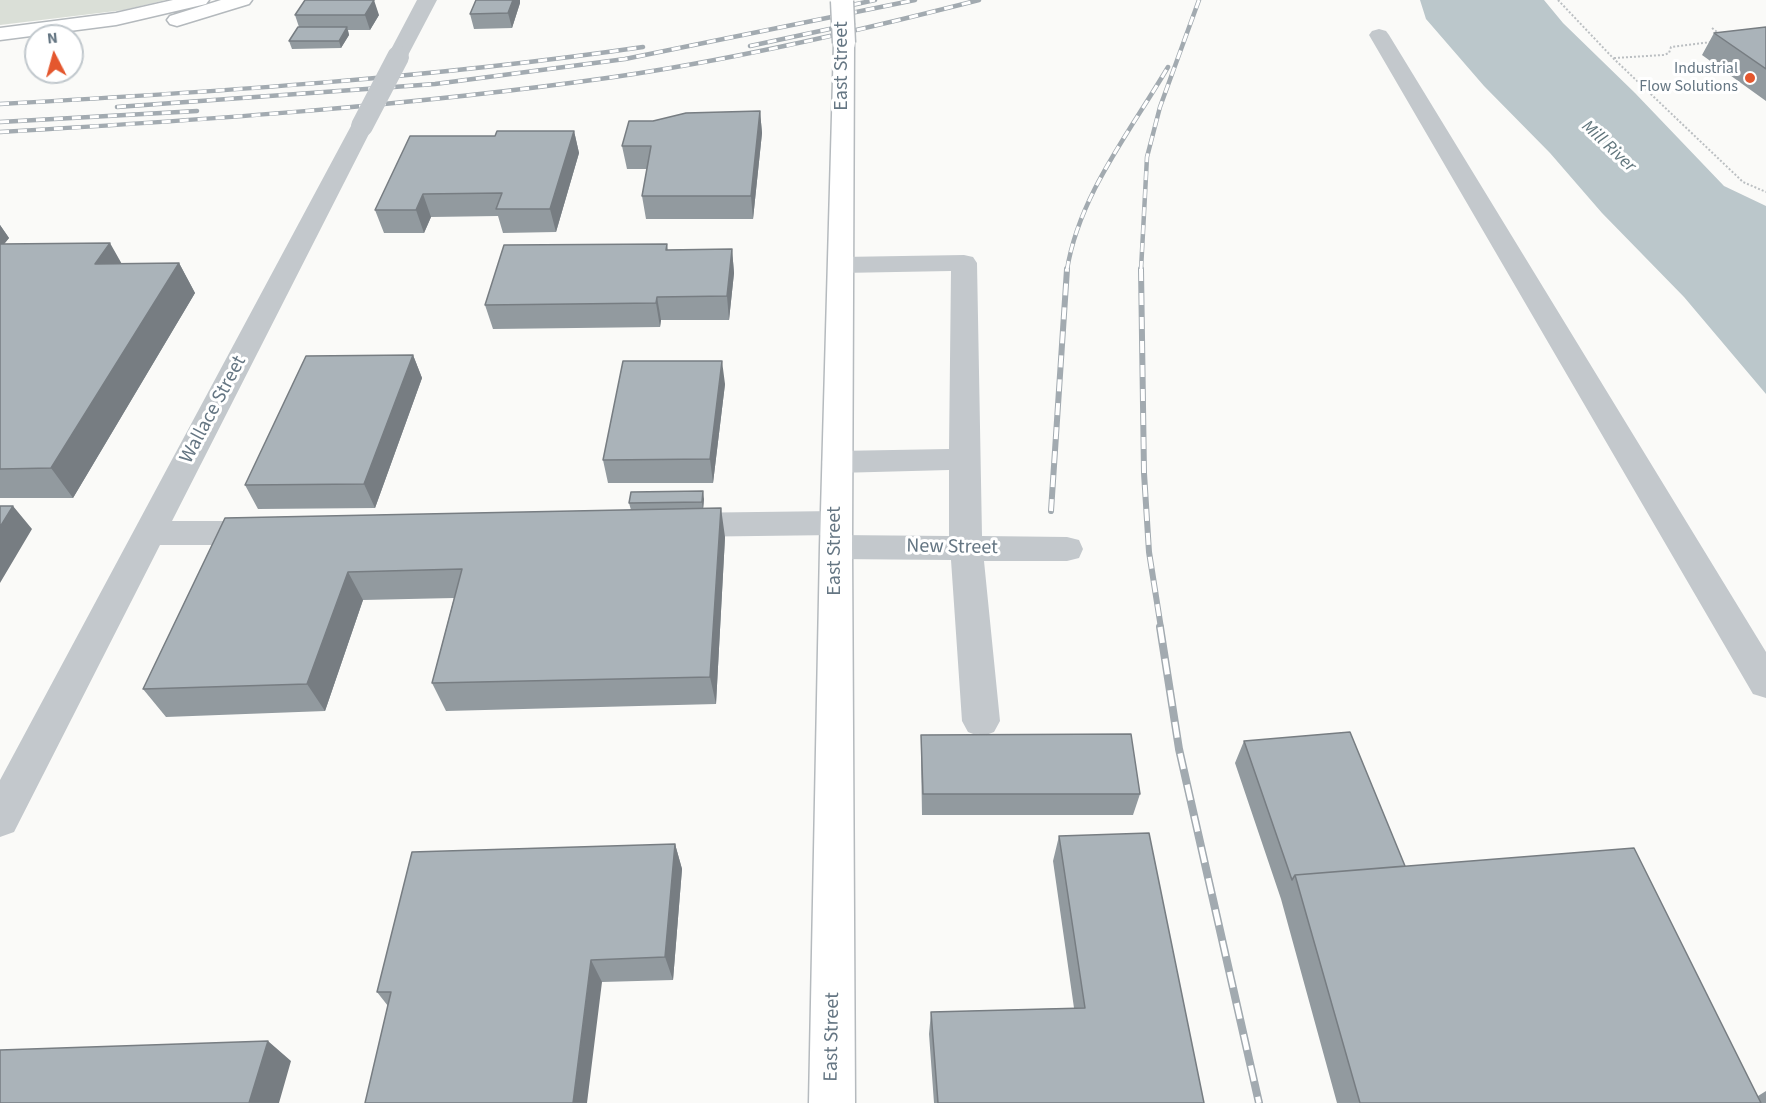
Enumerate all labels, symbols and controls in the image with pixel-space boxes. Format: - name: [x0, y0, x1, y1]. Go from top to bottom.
- street label: East Street: [831, 21, 855, 111]
- north arrow: [24, 24, 84, 84]
- text: N: [46, 27, 59, 50]
- place label: Industrial Flow Solutions: [1639, 59, 1738, 97]
- marker: Industrial Flow Solutions: [1743, 71, 1757, 85]
- water label: Mill River: [1576, 116, 1640, 178]
- street label: Wallace Street: [176, 352, 252, 468]
- street label: East Street: [824, 506, 848, 596]
- street label: New Street: [906, 535, 998, 561]
- street label: East Street: [820, 992, 846, 1082]

